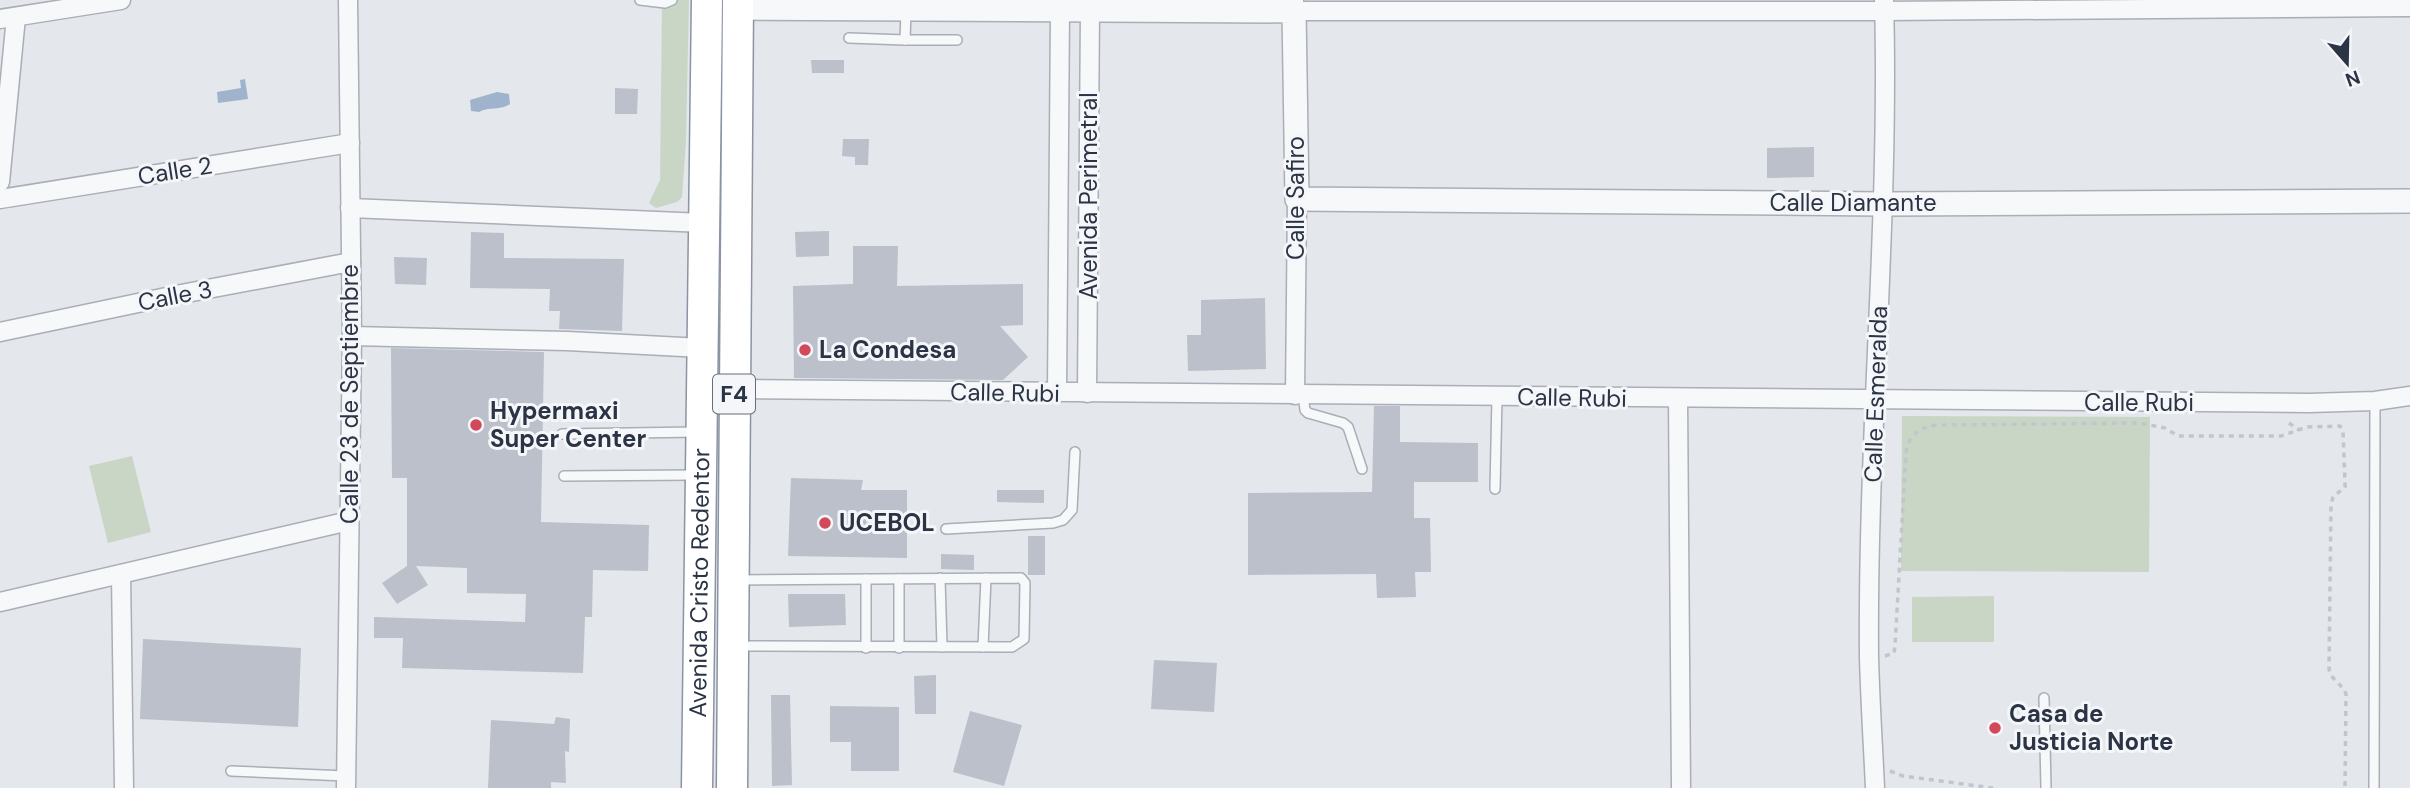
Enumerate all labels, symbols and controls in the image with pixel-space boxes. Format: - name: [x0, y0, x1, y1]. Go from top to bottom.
- north arrow: [2312, 28, 2382, 98]
- text: N: [2342, 64, 2363, 93]
- street label: Avenida Perimetral: [1073, 92, 1104, 300]
- street label: Calle Safiro: [1280, 136, 1311, 260]
- street label: Calle 2: [136, 149, 214, 192]
- street label: Calle Diamante: [1769, 187, 1937, 218]
- street label: Calle 23 de Septiembre: [334, 264, 365, 524]
- street label: Calle 3: [135, 273, 215, 318]
- street label: Calle Esmeralda: [1857, 305, 1894, 483]
- place label: La Condesa: [819, 334, 956, 365]
- marker: La Condesa: [797, 342, 813, 358]
- road number: F4: [713, 374, 755, 414]
- street label: Calle Rubi: [950, 376, 1060, 409]
- street label: Calle Rubi: [1517, 381, 1627, 414]
- street label: Calle Rubi: [2084, 387, 2194, 418]
- place label: Hypermaxi Super Center: [490, 395, 646, 454]
- marker: Hypermaxi Super Center: [468, 417, 484, 433]
- street label: Avenida Cristo Redentor: [682, 448, 716, 718]
- place label: UCEBOL: [839, 507, 935, 538]
- marker: UCEBOL: [817, 515, 833, 531]
- place label: Casa de Justicia Norte: [2009, 698, 2173, 757]
- marker: Casa de Justicia Norte: [1987, 720, 2003, 736]

